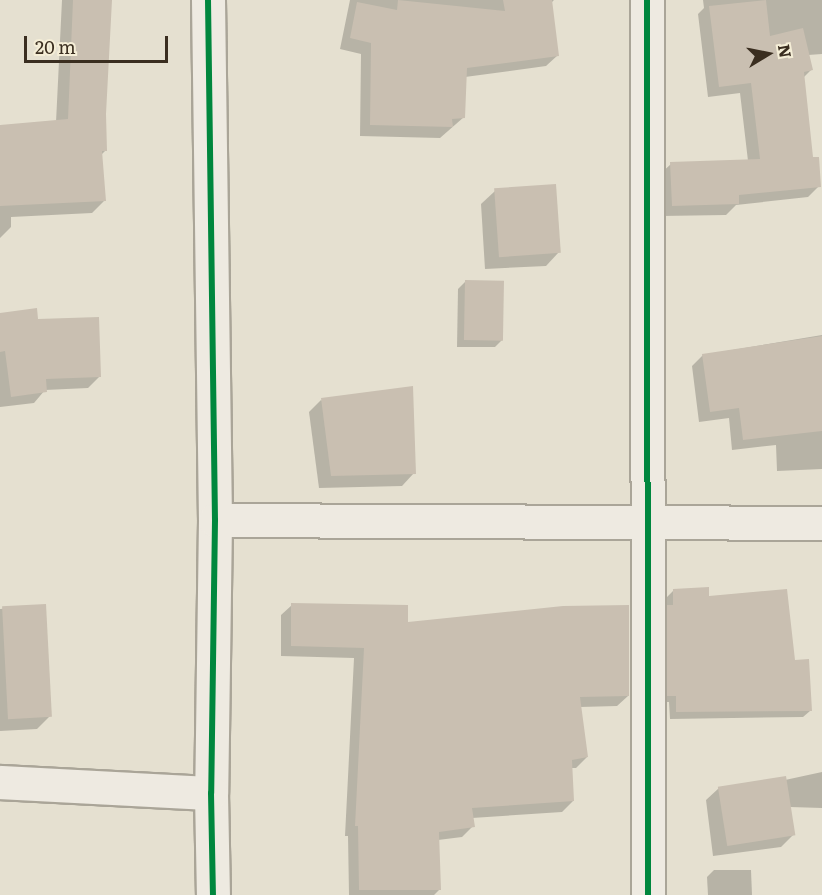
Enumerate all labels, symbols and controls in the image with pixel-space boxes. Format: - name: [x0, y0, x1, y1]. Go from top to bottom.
- scale bar: [27, 24, 171, 62]
- north arrow: [738, 24, 798, 84]
- text: 20 m: [35, 33, 76, 60]
- text: N: [773, 42, 799, 60]

